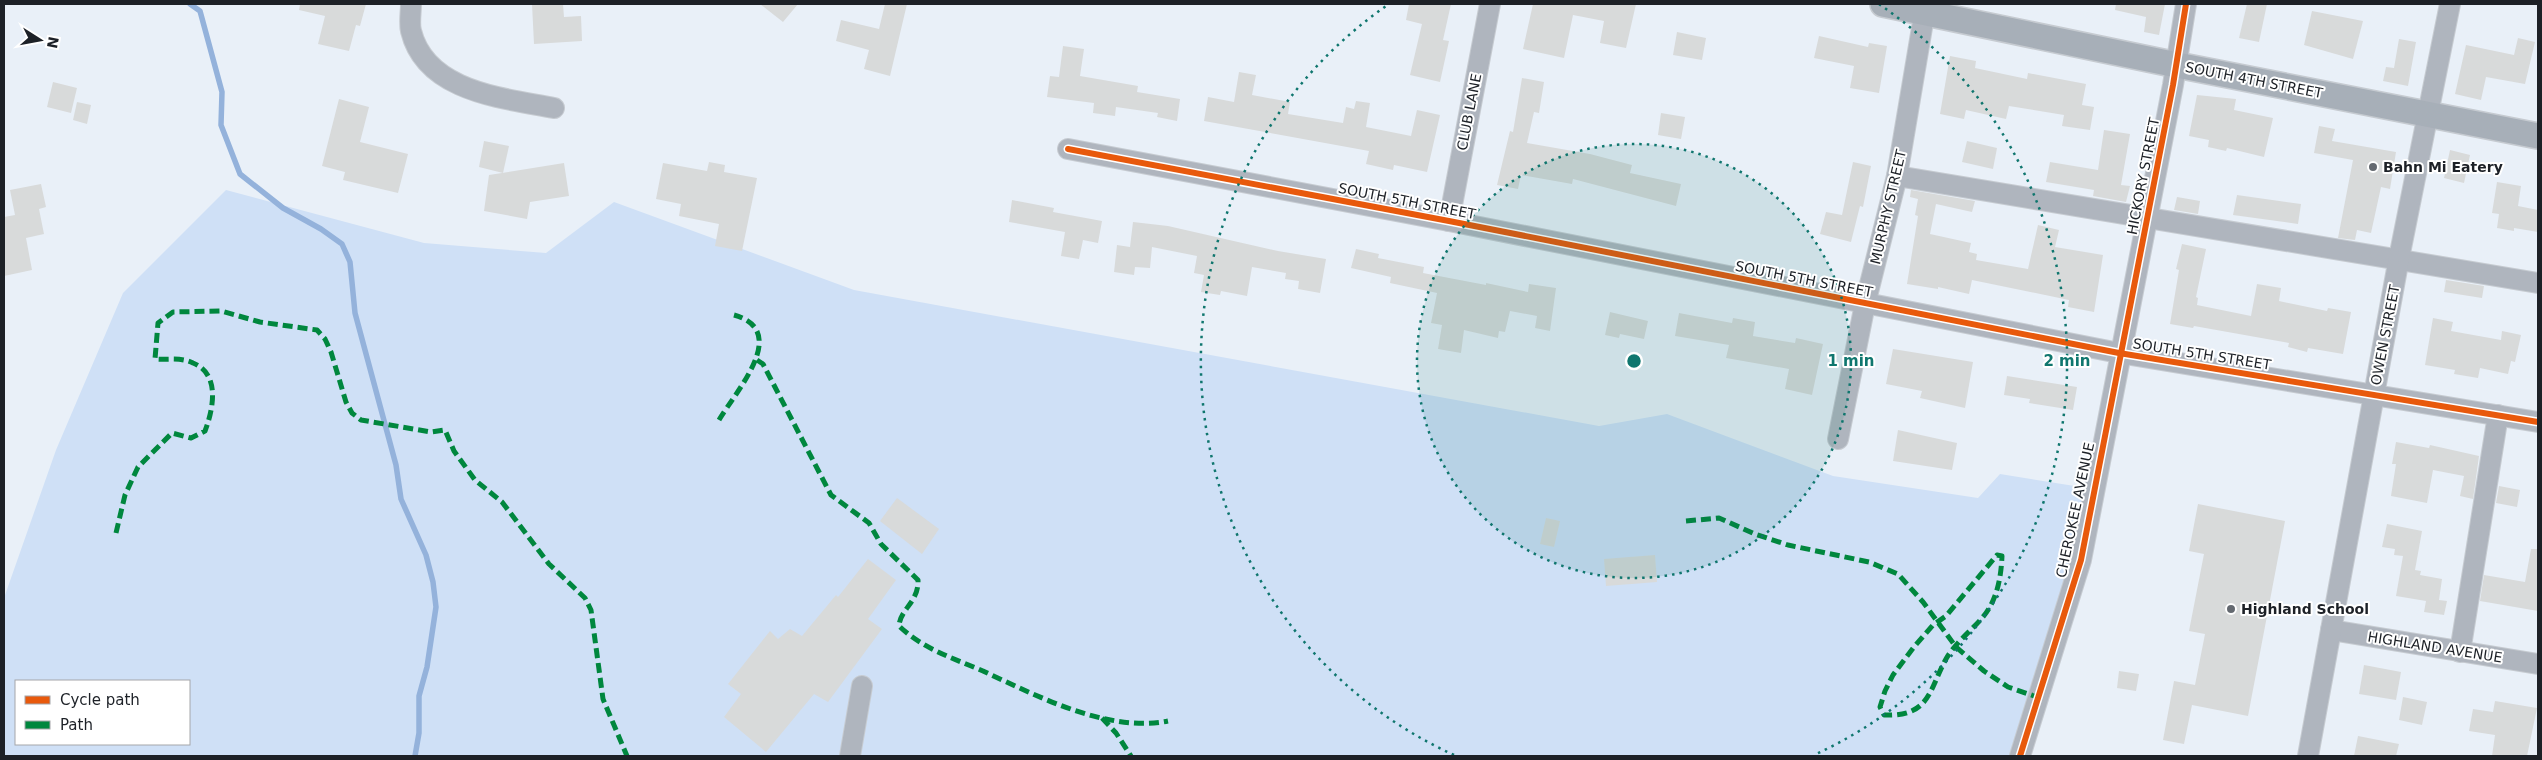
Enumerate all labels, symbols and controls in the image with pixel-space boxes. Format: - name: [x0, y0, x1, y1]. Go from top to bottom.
- north arrow: [15, 15, 65, 65]
- text: N: [44, 35, 62, 50]
- street label: SOUTH 4TH STREET: [2184, 59, 2324, 101]
- street label: CLUB LANE: [1454, 72, 1484, 152]
- street label: HICKORY STREET: [2124, 116, 2162, 236]
- street label: MURPHY STREET: [1867, 148, 1909, 266]
- place label: Bahn Mi Eatery: [2383, 159, 2503, 175]
- marker: Bahn Mi Eatery: [2367, 161, 2379, 173]
- street label: SOUTH 5TH STREET: [1337, 180, 1477, 222]
- street label: SOUTH 5TH STREET: [1734, 258, 1874, 300]
- street label: OWEN STREET: [2367, 283, 2403, 387]
- street label: SOUTH 5TH STREET: [2132, 335, 2273, 373]
- centre of rings: [1625, 352, 1643, 370]
- text: 1 min: [1827, 352, 1875, 370]
- text: 2 min: [2043, 352, 2091, 370]
- street label: CHEROKEE AVENUE: [2053, 441, 2097, 579]
- place label: Highland School: [2241, 601, 2369, 617]
- marker: Highland School: [2225, 603, 2237, 615]
- street label: HIGHLAND AVENUE: [2367, 628, 2503, 666]
- legend: [15, 680, 190, 745]
- text: Cycle path: [60, 691, 140, 709]
- text: Path: [60, 716, 93, 734]

